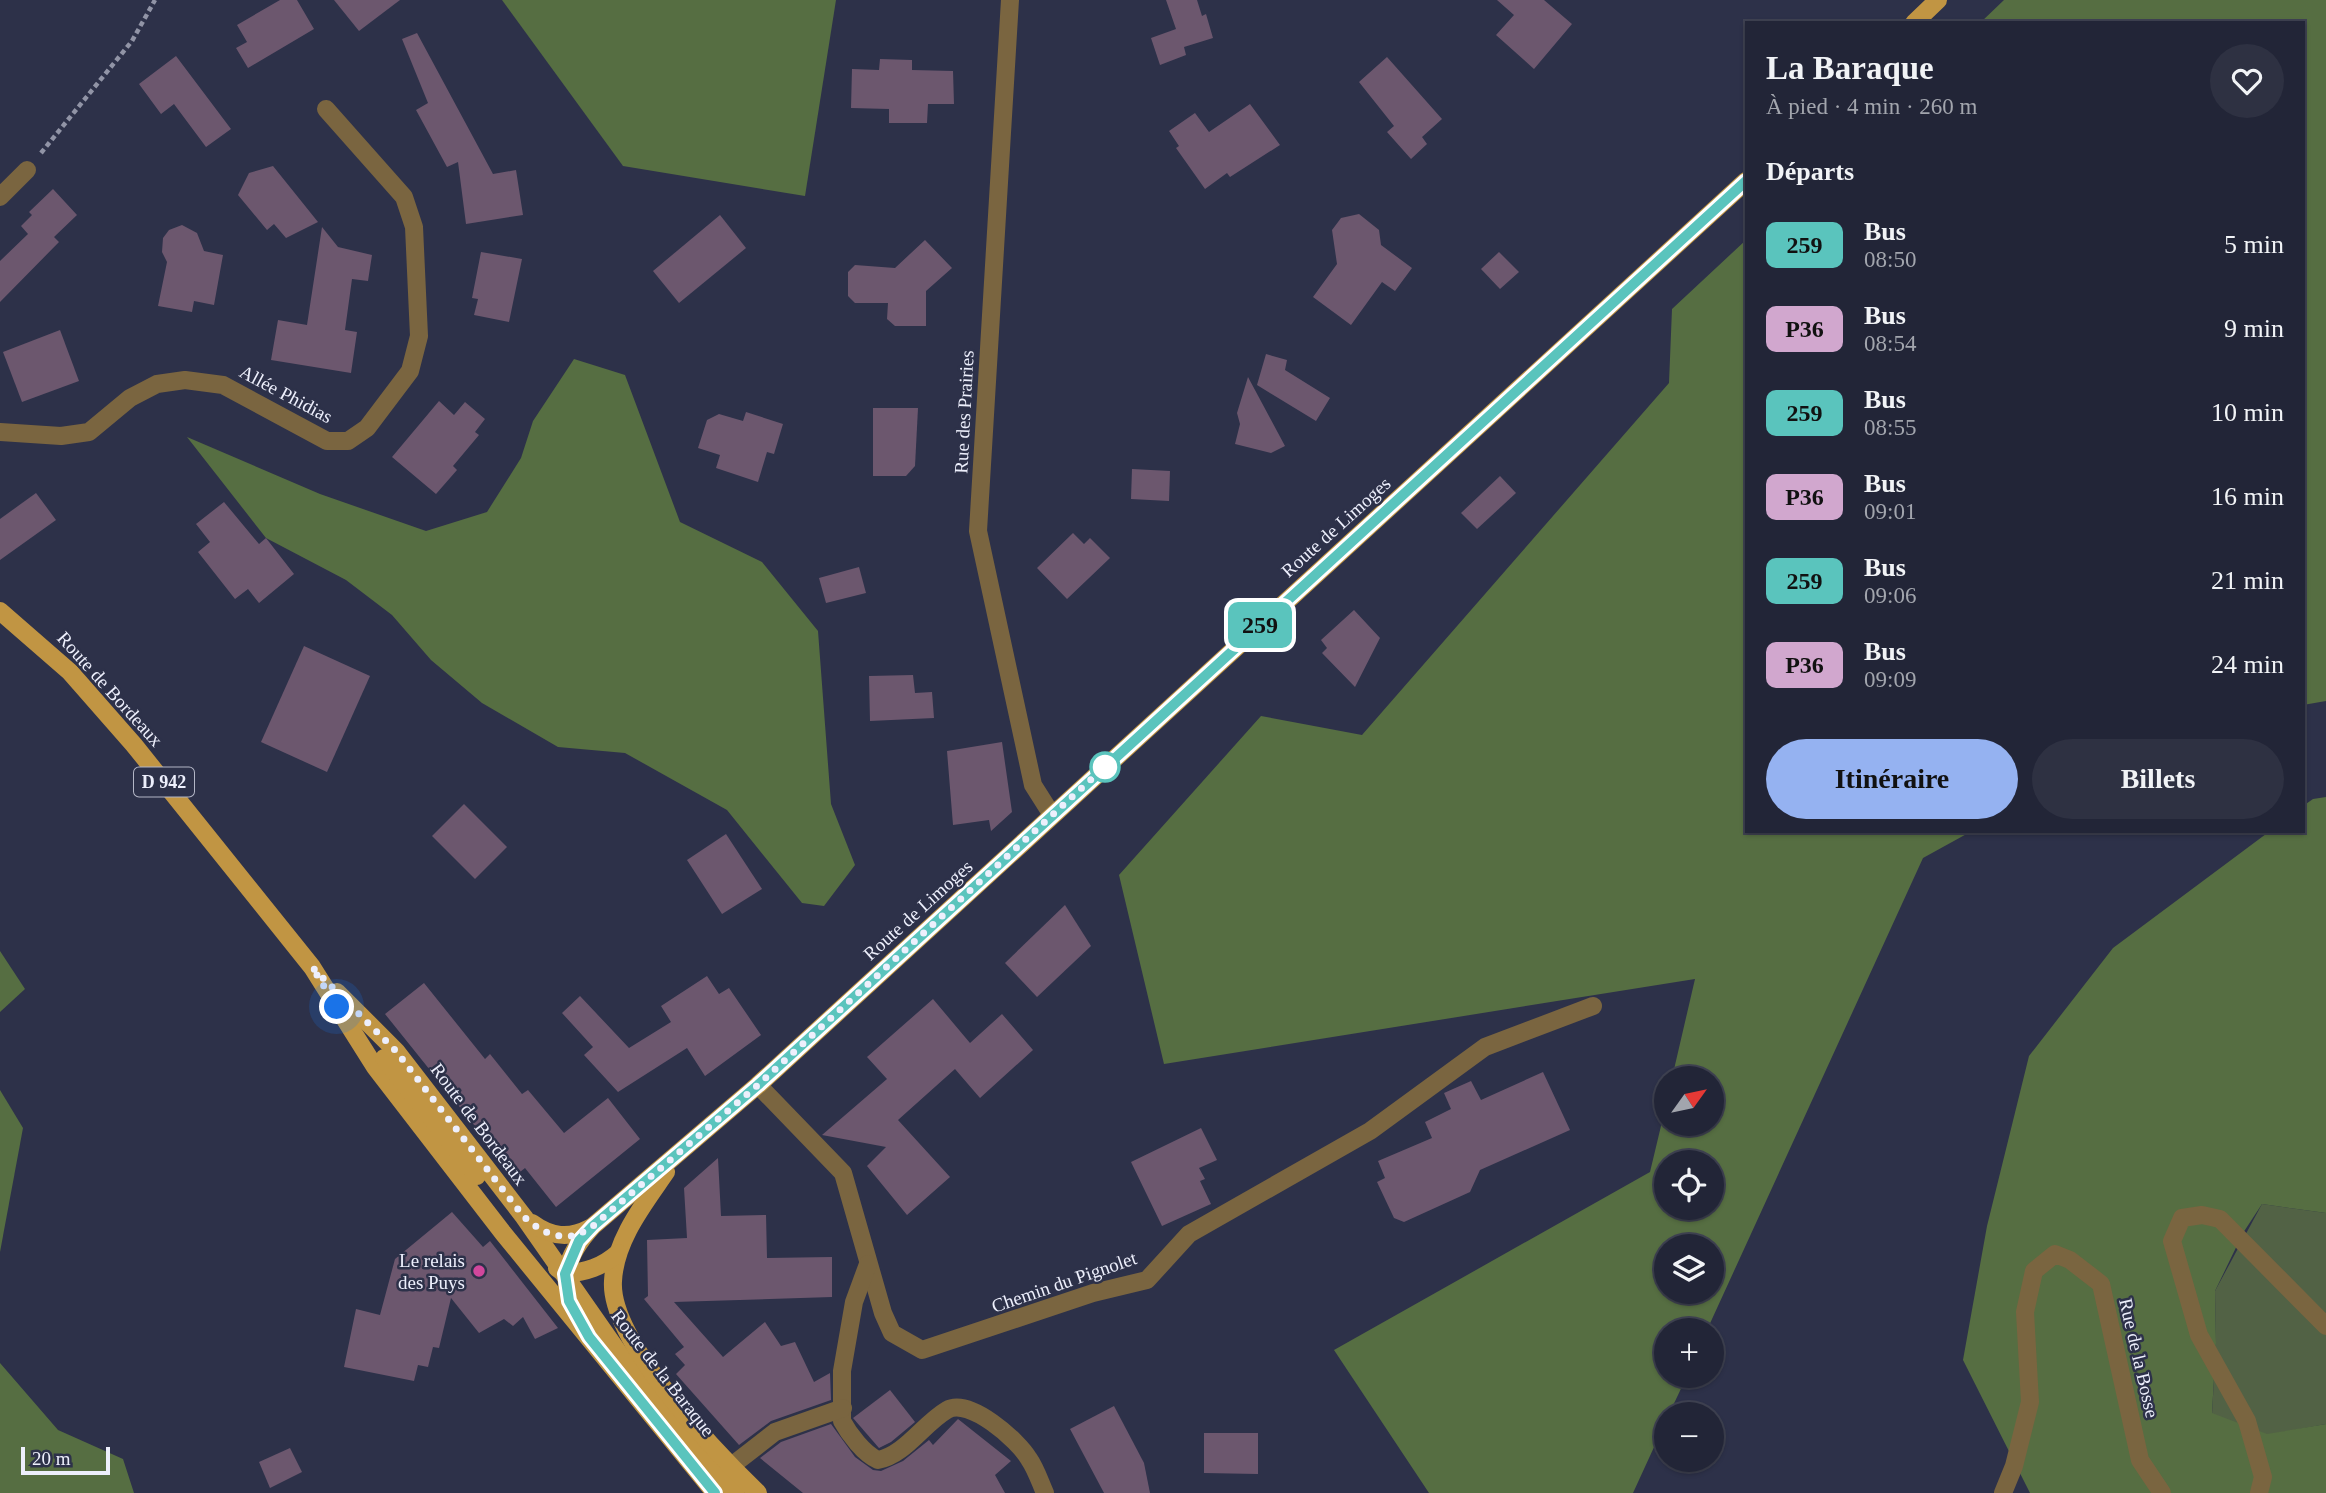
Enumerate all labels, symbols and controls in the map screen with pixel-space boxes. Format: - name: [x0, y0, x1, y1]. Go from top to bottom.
- button: heart: [2210, 44, 2284, 118]
- text: La Baraque: [1766, 50, 1934, 86]
- text: À pied · 4 min · 260 m: [1766, 94, 1977, 119]
- text: Départs: [1766, 157, 1854, 186]
- text: Bus: [1864, 217, 1906, 246]
- text: 5 min: [2224, 230, 2284, 259]
- text: 259: [1787, 232, 1823, 258]
- text: 08:50: [1864, 247, 1916, 272]
- text: Bus: [1864, 301, 1906, 330]
- text: 9 min: [2224, 314, 2284, 343]
- text: P36: [1785, 316, 1824, 342]
- text: 08:54: [1864, 331, 1916, 356]
- street label: Rue des Prairies: [950, 350, 978, 474]
- street label: Allée Phidias: [236, 361, 336, 427]
- text: Bus: [1864, 385, 1906, 414]
- text: 10 min: [2211, 398, 2284, 427]
- text: 259: [1787, 400, 1823, 426]
- text: 08:55: [1864, 415, 1916, 440]
- text: Bus: [1864, 469, 1906, 498]
- street label: Route de Limoges: [1277, 473, 1395, 581]
- text: 16 min: [2211, 482, 2284, 511]
- text: P36: [1785, 484, 1824, 510]
- text: 09:01: [1864, 499, 1916, 524]
- text: Bus: [1864, 553, 1906, 582]
- text: 21 min: [2211, 566, 2284, 595]
- text: 259: [1787, 568, 1823, 594]
- text: 09:06: [1864, 583, 1916, 608]
- line badge: 259: [1220, 602, 1300, 648]
- text: 259: [1242, 612, 1278, 638]
- street label: Route de Bordeaux: [53, 627, 167, 751]
- text: Bus: [1864, 637, 1906, 666]
- text: 24 min: [2211, 650, 2284, 679]
- text: P36: [1785, 652, 1824, 678]
- text: 09:09: [1864, 667, 1916, 692]
- button: Itinéraire: [1766, 739, 2018, 819]
- button: Billets: [2032, 739, 2284, 819]
- unlabelled marker: [1090, 752, 1120, 782]
- road number: D 942: [134, 768, 194, 796]
- street label: Route de Limoges: [859, 856, 977, 964]
- your location: [319, 989, 354, 1024]
- street label: Route de Bordeaux: [426, 1059, 532, 1189]
- north arrow: [1654, 1066, 1724, 1136]
- map controls: [1654, 1066, 1724, 1472]
- button: locate: [1654, 1150, 1724, 1220]
- button: layers: [1654, 1234, 1724, 1304]
- street label: Chemin du Pignolet: [989, 1247, 1140, 1317]
- place label: Le relais des Puys: [398, 1250, 465, 1293]
- marker: Le relais des Puys: [471, 1263, 487, 1279]
- street label: Rue de la Bosse: [2115, 1296, 2163, 1420]
- street label: Route de la Baraque: [607, 1306, 719, 1440]
- button: +: [1654, 1318, 1724, 1388]
- button: −: [1654, 1402, 1724, 1472]
- scale bar: [21, 1444, 110, 1476]
- text: 20 m: [32, 1448, 71, 1469]

